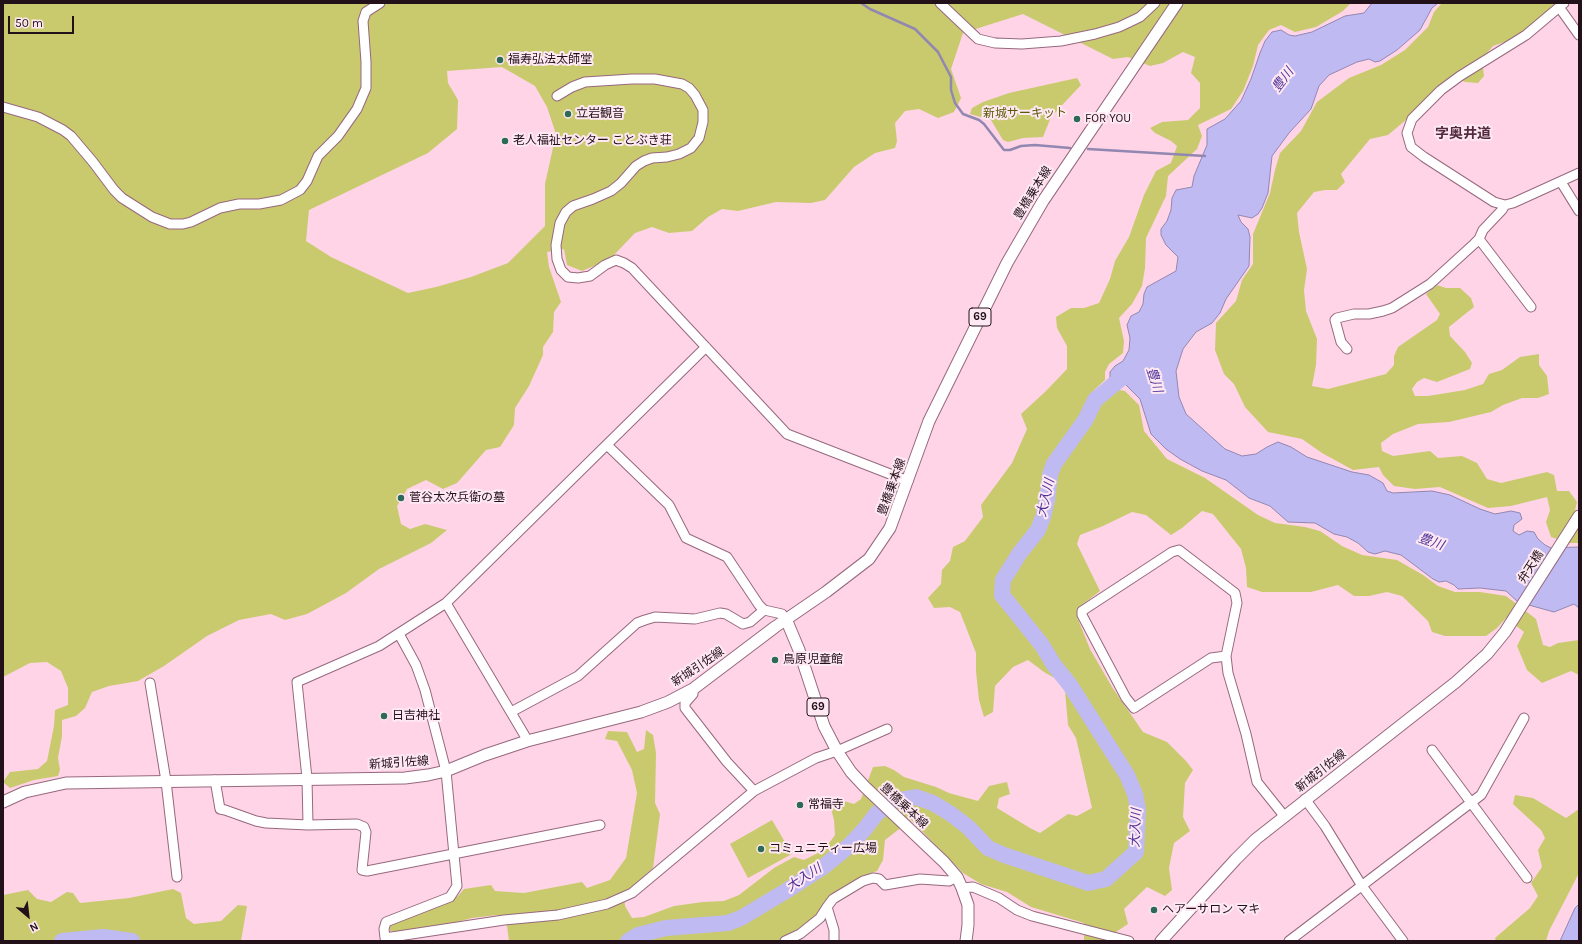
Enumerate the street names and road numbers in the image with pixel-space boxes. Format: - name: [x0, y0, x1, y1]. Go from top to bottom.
- street label: 豊橋乗本線: [1011, 164, 1055, 222]
- road number: 69: [969, 308, 991, 326]
- street label: 豊橋乗本線: [875, 456, 909, 518]
- street label: 弁天橋: [1515, 548, 1547, 586]
- street label: 新城引佐線: [669, 644, 727, 690]
- road number: 69: [807, 698, 829, 716]
- street label: 新城引佐線: [1293, 747, 1349, 795]
- street label: 新城引佐線: [369, 754, 429, 772]
- street label: 豊橋乗本線: [877, 780, 931, 832]

